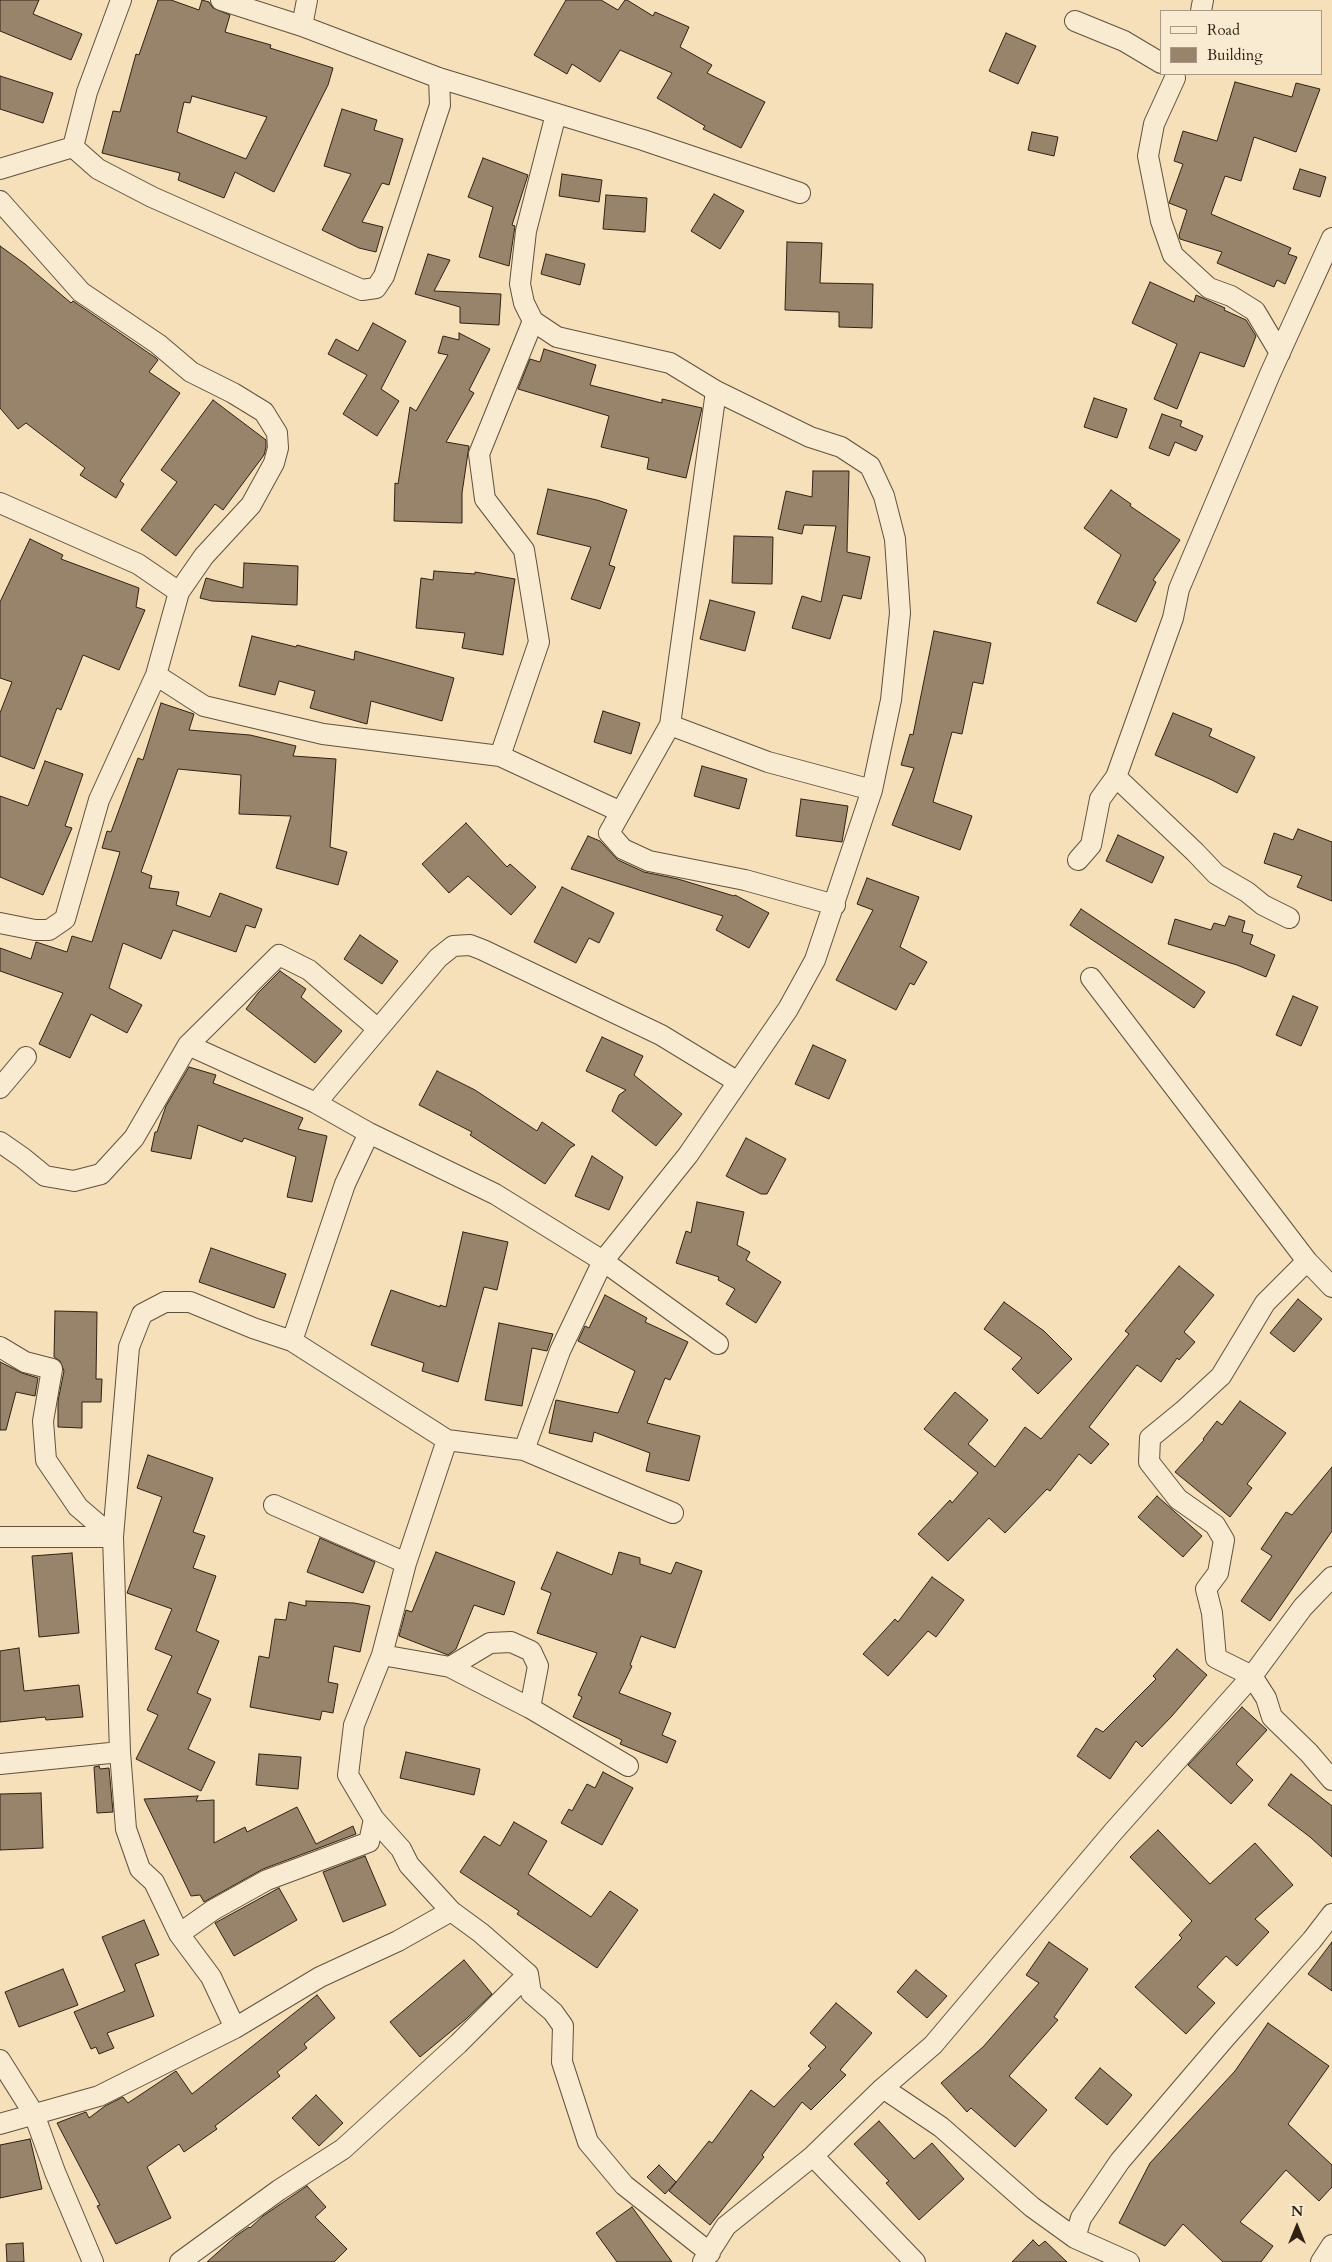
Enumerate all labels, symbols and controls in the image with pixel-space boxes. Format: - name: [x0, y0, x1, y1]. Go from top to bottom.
- legend: [1160, 10, 1322, 75]
- text: Road: [1207, 20, 1240, 40]
- text: Building: [1207, 45, 1263, 65]
- north arrow: [1272, 2202, 1322, 2252]
- text: N: [1291, 2202, 1303, 2221]

